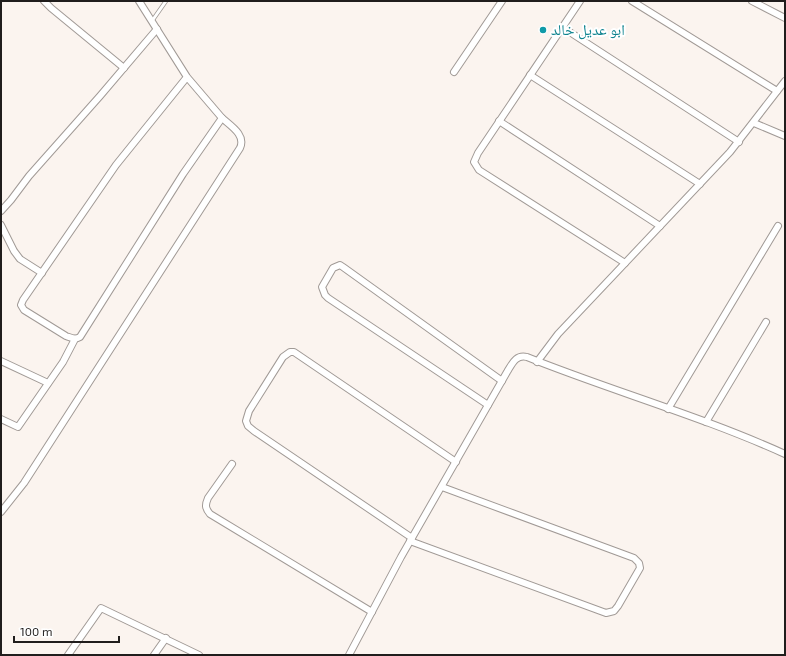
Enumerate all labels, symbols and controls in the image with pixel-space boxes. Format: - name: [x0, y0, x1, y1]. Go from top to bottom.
- place label: ابو عديل خالد: [551, 20, 625, 40]
- marker: ابو عديل خالد: [538, 25, 548, 35]
- scale bar: [14, 618, 119, 644]
- text: 100 m: [20, 624, 52, 638]

